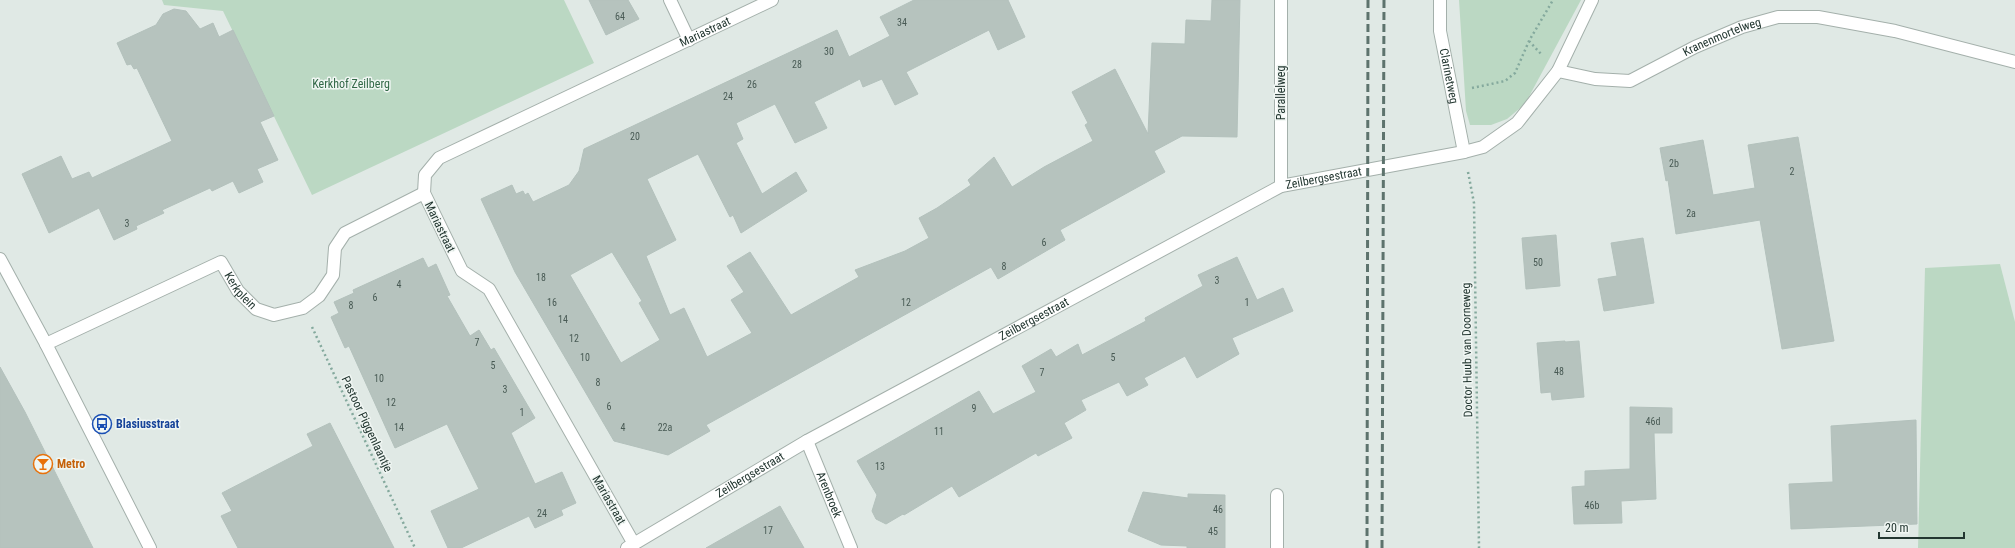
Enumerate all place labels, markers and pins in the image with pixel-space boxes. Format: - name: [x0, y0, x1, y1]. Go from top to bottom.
- bus stop icon: Blasiusstraat: [91, 413, 113, 435]
- place label: Blasiusstraat: [116, 417, 179, 431]
- bar icon: Metro: [32, 453, 54, 475]
- place label: Metro: [57, 457, 85, 471]

